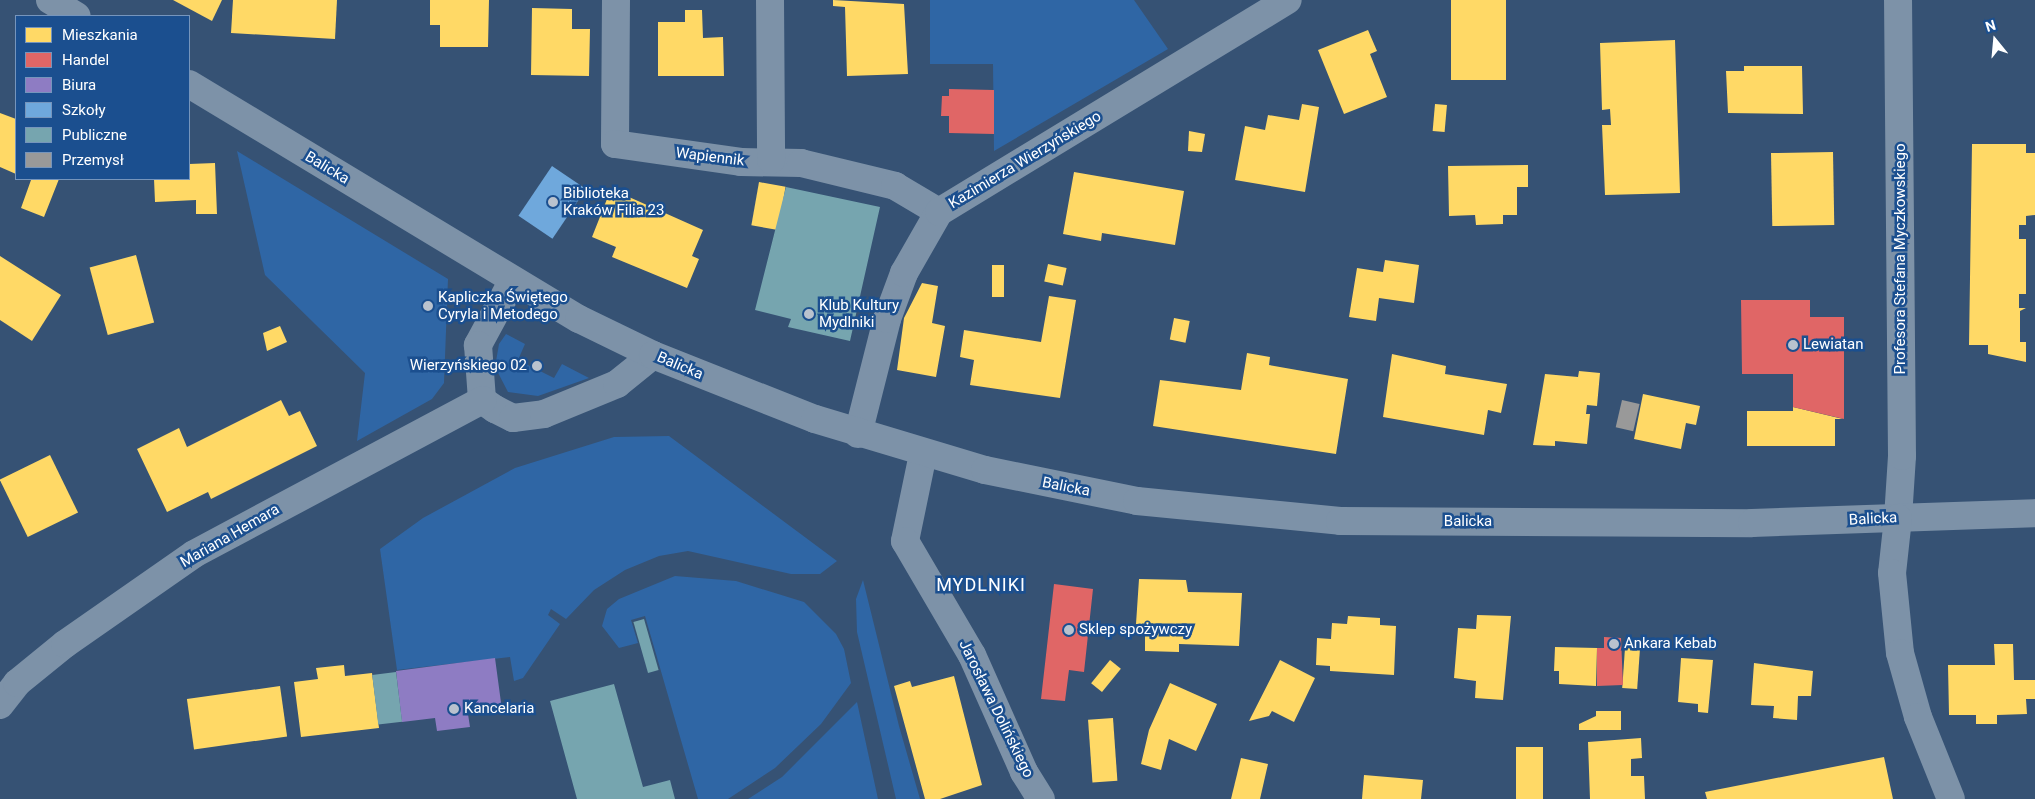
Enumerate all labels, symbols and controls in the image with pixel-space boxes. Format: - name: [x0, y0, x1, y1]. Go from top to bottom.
- legend: [15, 15, 190, 180]
- north arrow: [1970, 15, 2020, 65]
- text: N: [1984, 17, 1998, 35]
- text: Mieszkania: [62, 26, 138, 44]
- text: Handel: [62, 51, 109, 69]
- text: Biura: [62, 76, 96, 94]
- text: Szkoły: [62, 101, 106, 119]
- street label: Kazimierza Wierzyńskiego: [946, 107, 1104, 213]
- text: Publiczne: [62, 126, 127, 144]
- street label: Wapiennik: [675, 144, 745, 170]
- street label: Profesora Stefana Myczkowskiego: [1892, 144, 1910, 374]
- street label: Balicka: [302, 148, 352, 188]
- text: Przemysł: [62, 151, 124, 169]
- place label: Biblioteka Kraków Filia 23: [563, 184, 664, 219]
- marker: Biblioteka Kraków Filia 23: [547, 196, 559, 208]
- place label: Kapliczka Świętego Cyryla i Metodego: [438, 288, 568, 323]
- place label: Klub Kultury Mydlniki: [819, 296, 899, 331]
- marker: Kapliczka Świętego Cyryla i Metodego: [422, 300, 434, 312]
- marker: Klub Kultury Mydlniki: [803, 308, 815, 320]
- place label: Lewiatan: [1803, 336, 1863, 354]
- marker: Lewiatan: [1787, 339, 1799, 351]
- street label: Balicka: [654, 348, 706, 384]
- place label: Wierzyńskiego 02: [410, 357, 527, 375]
- marker: Wierzyńskiego 02: [531, 360, 543, 372]
- street label: Balicka: [1041, 474, 1091, 500]
- street label: Mariana Hemara: [177, 500, 283, 572]
- street label: Balicka: [1848, 509, 1898, 529]
- street label: Balicka: [1444, 513, 1492, 531]
- district label: MYDLNIKI: [935, 574, 1027, 596]
- place label: Sklep spożywczy: [1079, 621, 1192, 639]
- marker: Sklep spożywczy: [1063, 624, 1075, 636]
- place label: Ankara Kebab: [1624, 635, 1717, 653]
- street label: Jarosława Dolińskiego: [955, 637, 1037, 781]
- marker: Ankara Kebab: [1608, 638, 1620, 650]
- place label: Kancelaria: [464, 700, 534, 718]
- marker: Kancelaria: [448, 703, 460, 715]

